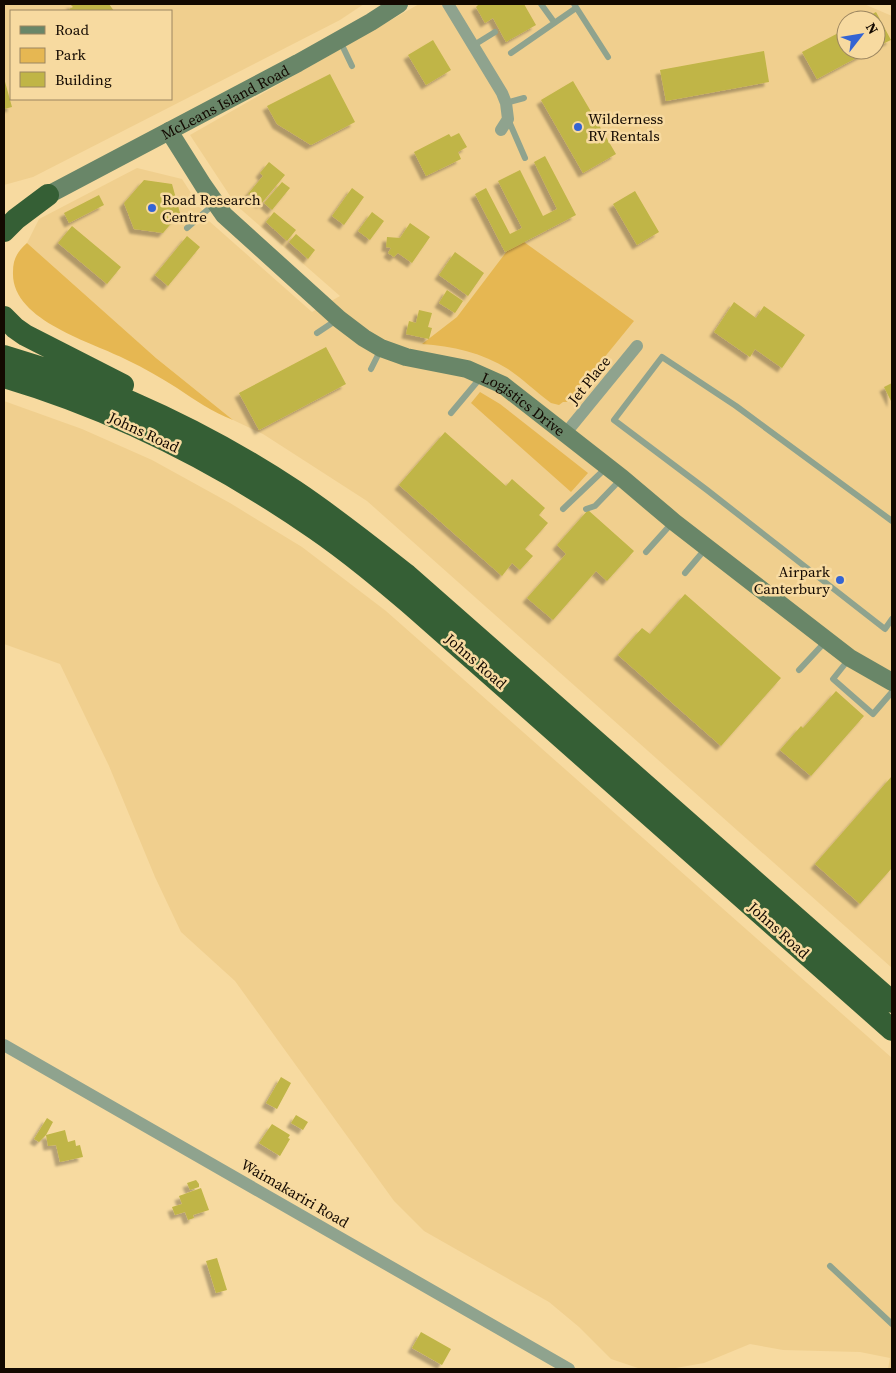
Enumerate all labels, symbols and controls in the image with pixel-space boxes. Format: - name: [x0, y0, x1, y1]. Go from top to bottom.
- legend: [10, 10, 172, 100]
- north arrow: [836, 10, 886, 60]
- text: Road: [55, 19, 89, 40]
- text: N: [861, 19, 883, 38]
- text: Park: [55, 44, 87, 65]
- street label: McLeans Island Road: [157, 59, 293, 144]
- text: Building: [55, 69, 112, 90]
- place label: Wilderness RV Rentals: [588, 108, 663, 146]
- marker: Wilderness RV Rentals: [572, 121, 584, 133]
- place label: Road Research Centre: [162, 189, 261, 227]
- marker: Road Research Centre: [146, 202, 158, 214]
- street label: Jet Place: [562, 351, 615, 410]
- street label: Logistics Drive: [478, 366, 570, 441]
- street label: Johns Road: [104, 406, 183, 458]
- place label: Airpark Canterbury: [754, 561, 831, 599]
- marker: Airpark Canterbury: [834, 574, 846, 586]
- street label: Johns Road: [440, 628, 512, 694]
- street label: Johns Road: [743, 896, 814, 963]
- street label: Waimakariri Road: [237, 1154, 353, 1233]

